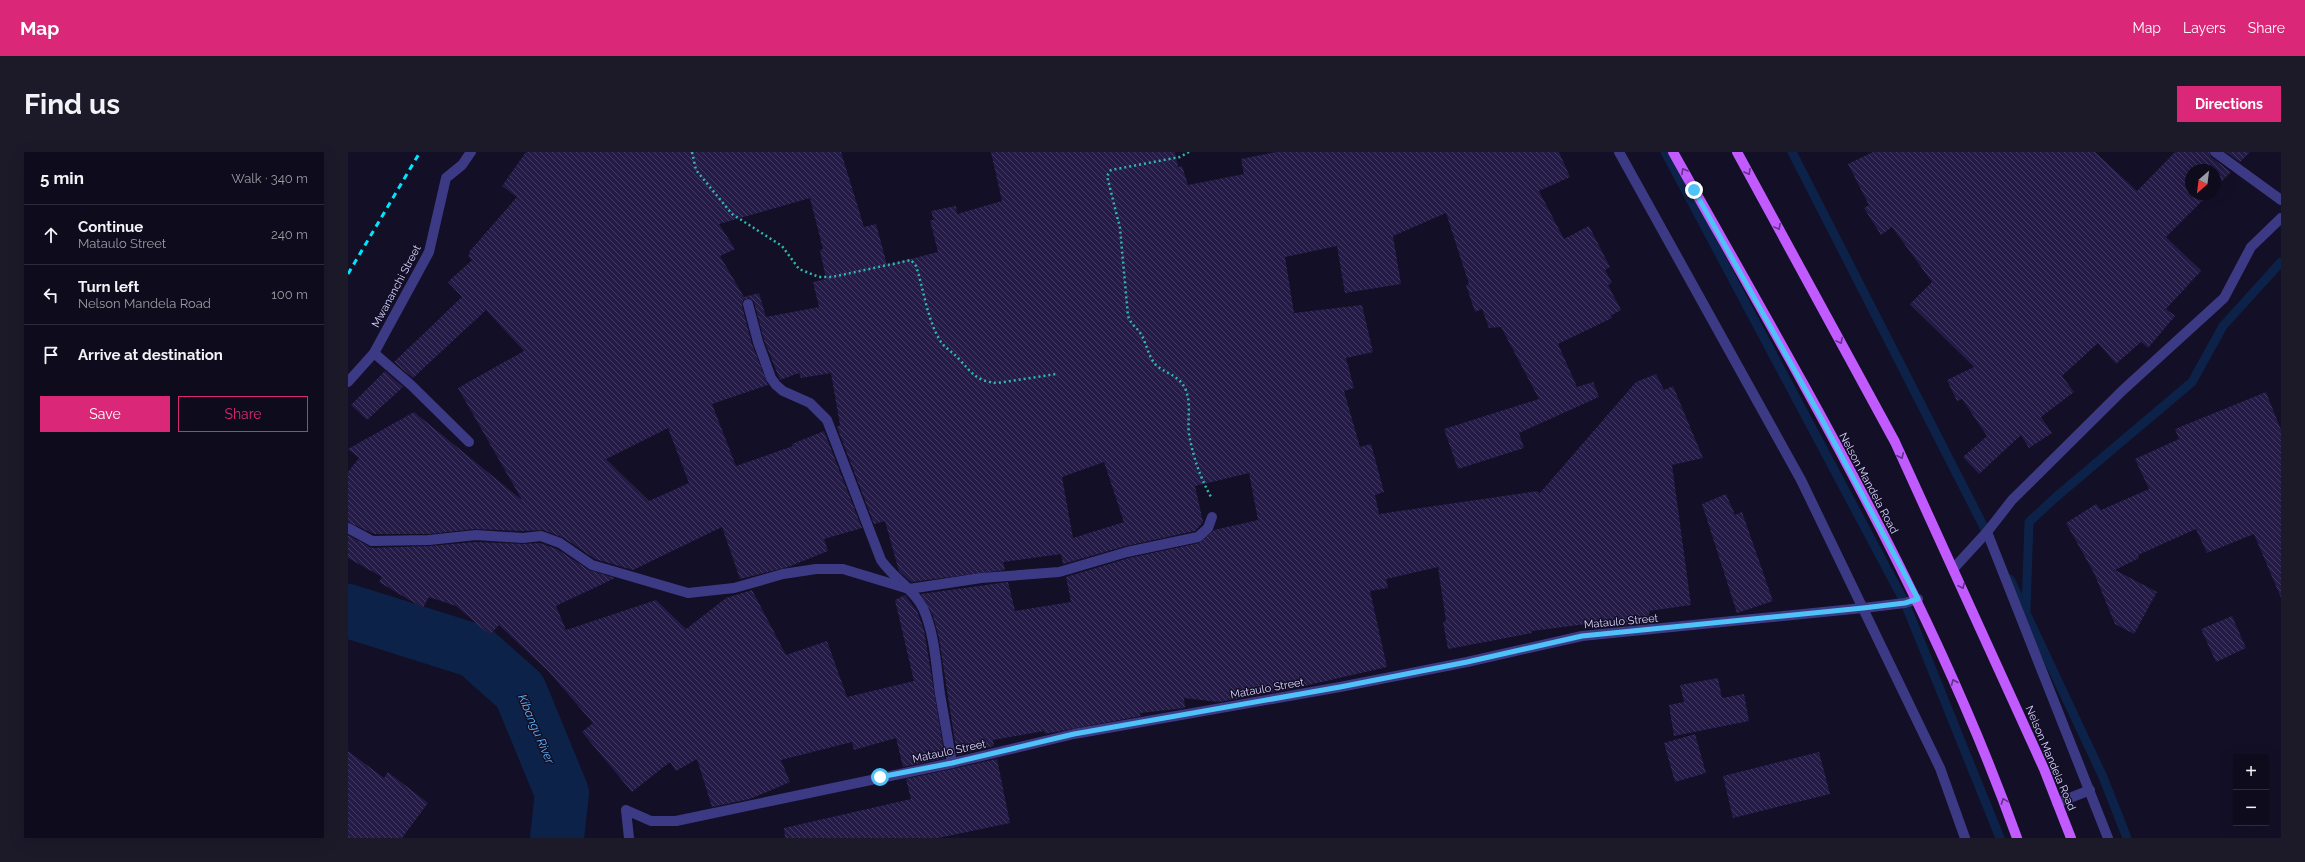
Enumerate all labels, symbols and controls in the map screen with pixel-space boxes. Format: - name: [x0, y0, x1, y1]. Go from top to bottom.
- text: Map: [20, 17, 59, 39]
- text: Map: [2133, 20, 2161, 36]
- text: Layers: [2183, 20, 2226, 36]
- text: Share: [2248, 20, 2285, 36]
- button: Directions: [2177, 86, 2281, 122]
- text: Find us: [24, 88, 120, 121]
- north arrow: [2185, 164, 2221, 200]
- text: 5 min: [40, 168, 84, 188]
- one-way arrow: [1681, 168, 1688, 175]
- one-way arrow: [1744, 168, 1751, 175]
- text: Walk · 340 m: [231, 171, 308, 186]
- route end: [1685, 181, 1703, 199]
- text: Continue: [78, 218, 143, 236]
- one-way arrow: [1773, 223, 1781, 230]
- icon: ahead: [40, 224, 62, 246]
- text: 240 m: [271, 227, 308, 242]
- text: Mataulo Street: [78, 236, 166, 251]
- street label: Mwananchi Street: [369, 243, 424, 330]
- text: Turn left: [78, 278, 139, 296]
- icon: left: [40, 284, 62, 306]
- text: 100 m: [271, 287, 308, 302]
- text: Nelson Mandela Road: [78, 296, 211, 311]
- one-way arrow: [1835, 337, 1843, 344]
- icon: arrive: [40, 344, 62, 366]
- text: Arrive at destination: [78, 346, 223, 364]
- button: Save: [40, 396, 170, 432]
- button: Share: [178, 396, 308, 432]
- street label: Nelson Mandela Road: [1836, 431, 1901, 536]
- one-way arrow: [1896, 451, 1904, 459]
- one-way arrow: [1957, 582, 1965, 590]
- street label: Mataulo Street: [1583, 612, 1659, 631]
- street label: Mataulo Street: [1229, 676, 1305, 701]
- one-way arrow: [1950, 678, 1958, 685]
- water label: Kibangu River: [515, 692, 557, 767]
- street label: Nelson Mandela Road: [2023, 704, 2079, 813]
- street label: Mataulo Street: [911, 737, 987, 766]
- map controls: [2233, 754, 2269, 826]
- button: +: [2233, 754, 2269, 790]
- route start: [871, 768, 889, 786]
- button: −: [2233, 790, 2269, 826]
- one-way arrow: [2001, 798, 2009, 805]

